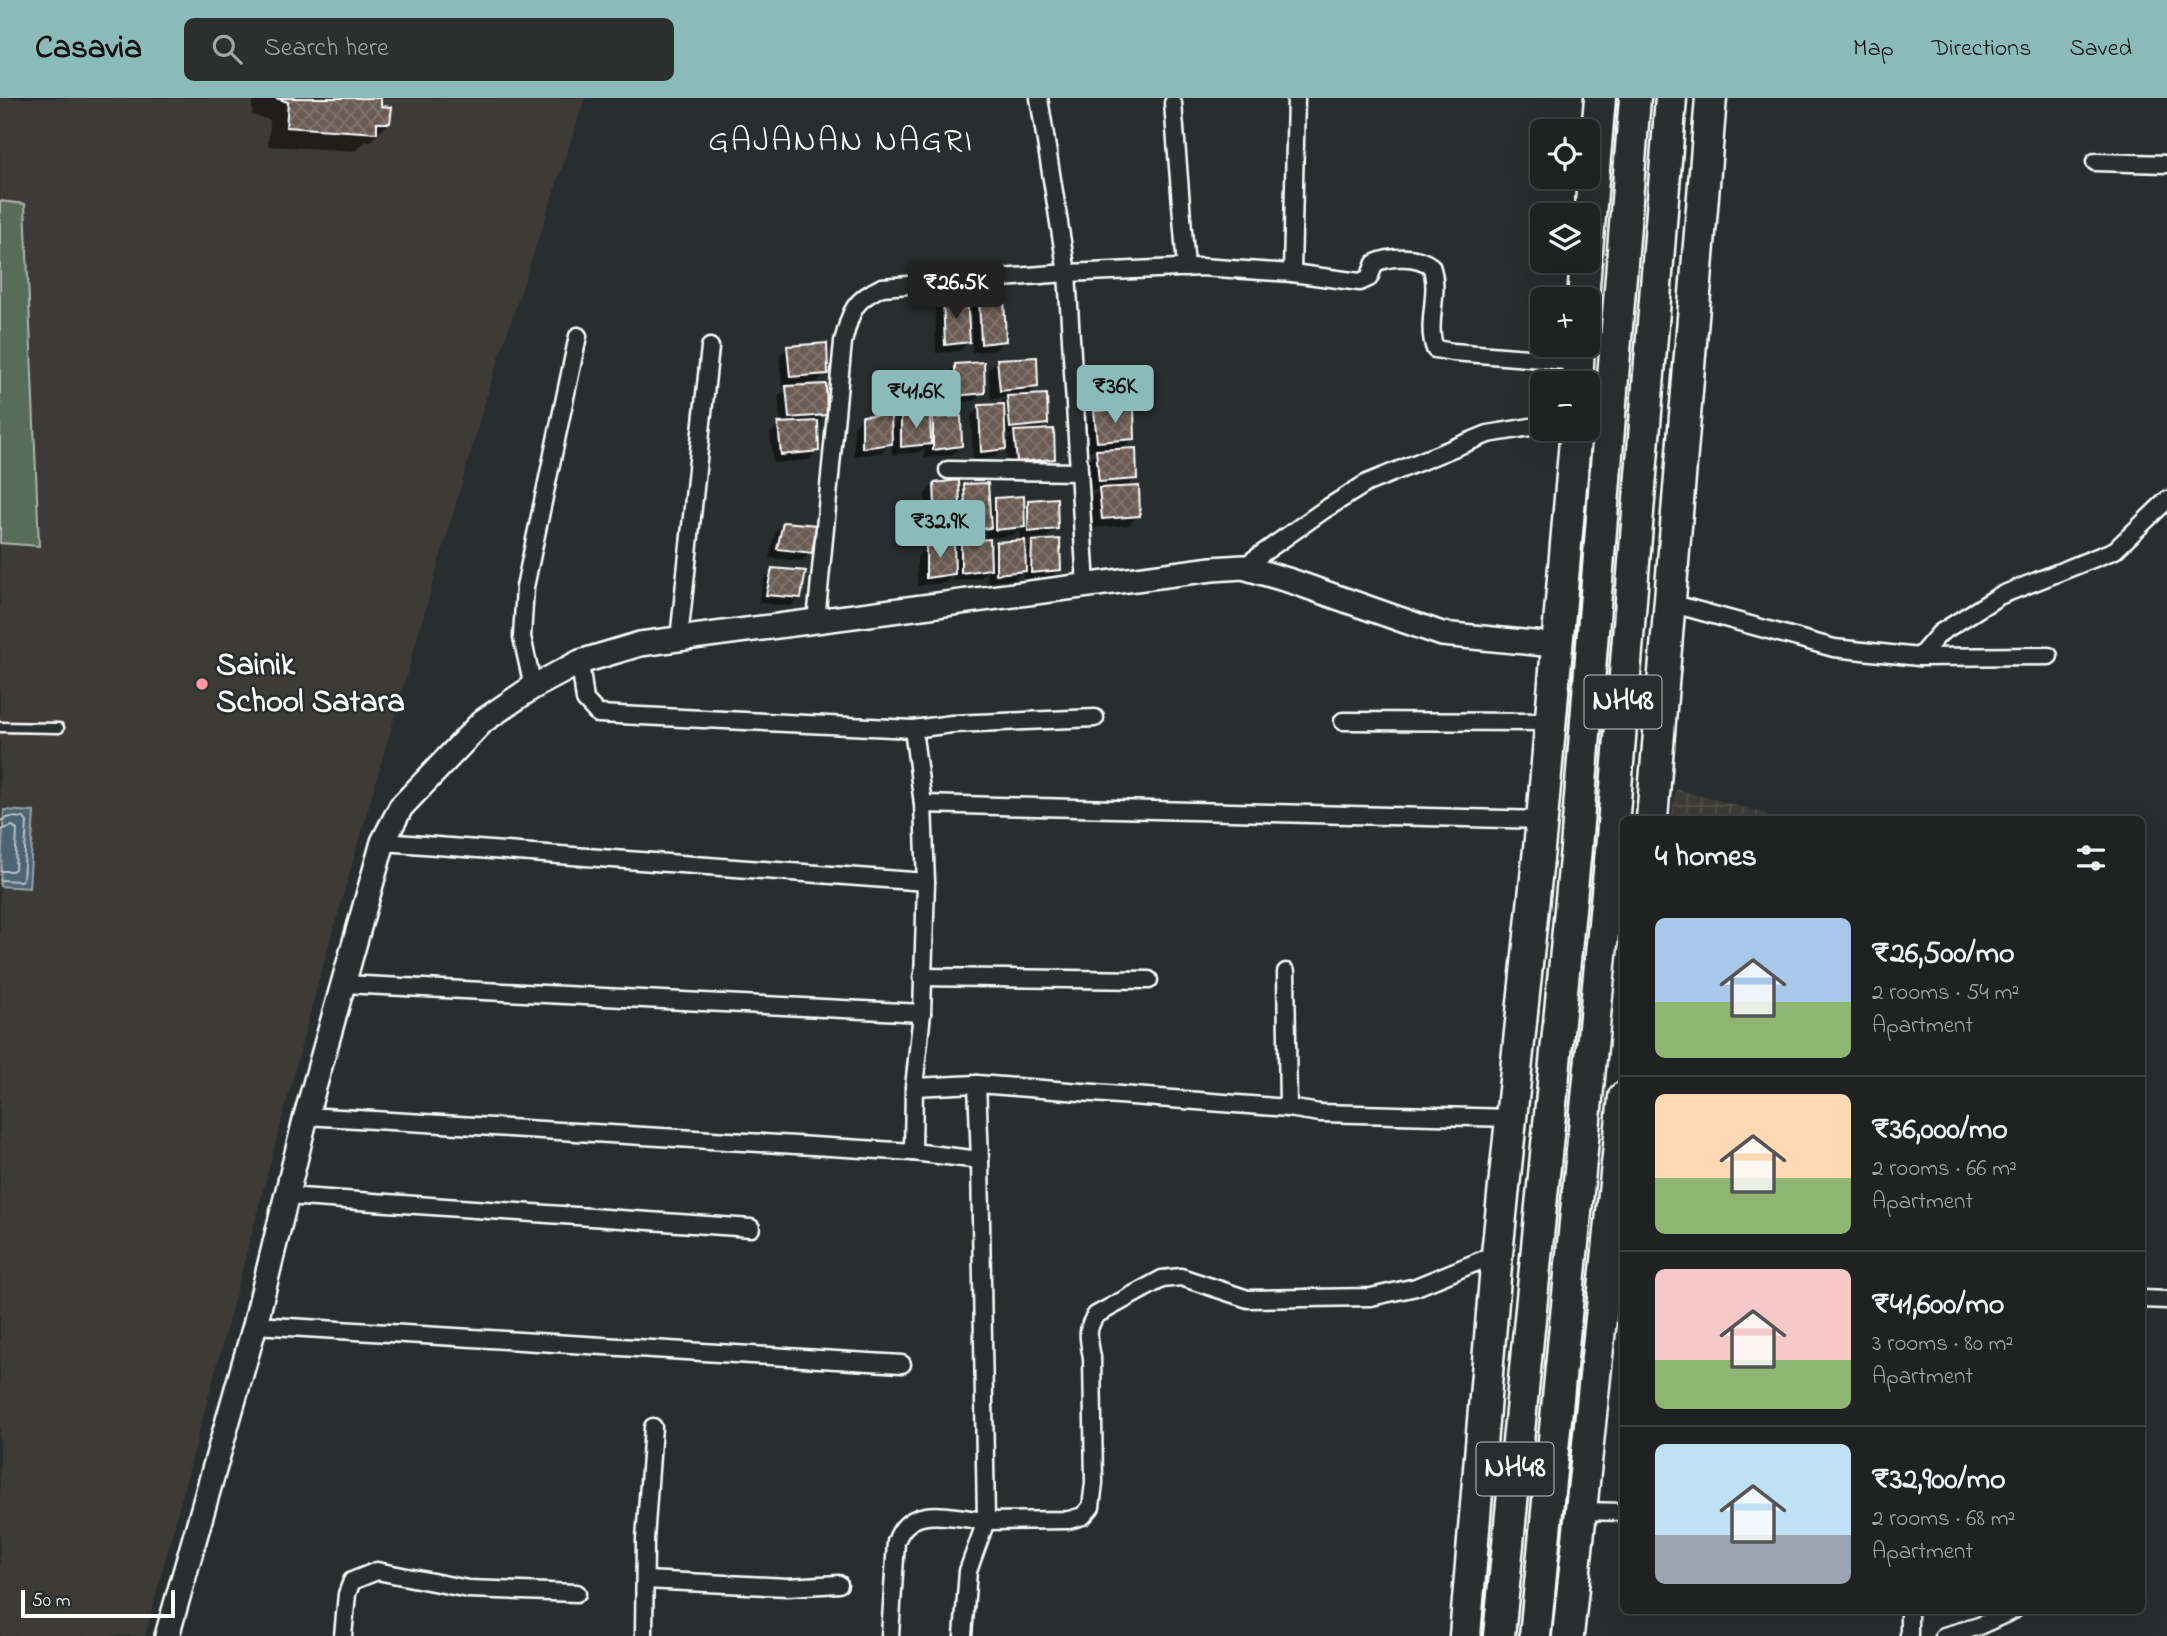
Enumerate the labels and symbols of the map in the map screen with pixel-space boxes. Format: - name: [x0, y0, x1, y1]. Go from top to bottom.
- district label: GAJANAN NAGRI: [708, 118, 974, 166]
- pin: ₹26.5K: [899, 262, 1013, 321]
- pin: ₹36K: [1074, 366, 1156, 425]
- pin: ₹41.6K: [859, 370, 973, 430]
- pin: ₹32.9K: [883, 500, 997, 560]
- place label: Sainik School Satara: [216, 643, 405, 727]
- marker: Sainik School Satara: [194, 676, 210, 692]
- road number: NH48: [1584, 676, 1662, 729]
- road number: NH48: [1476, 1442, 1554, 1496]
- scale bar: [21, 1587, 175, 1619]

